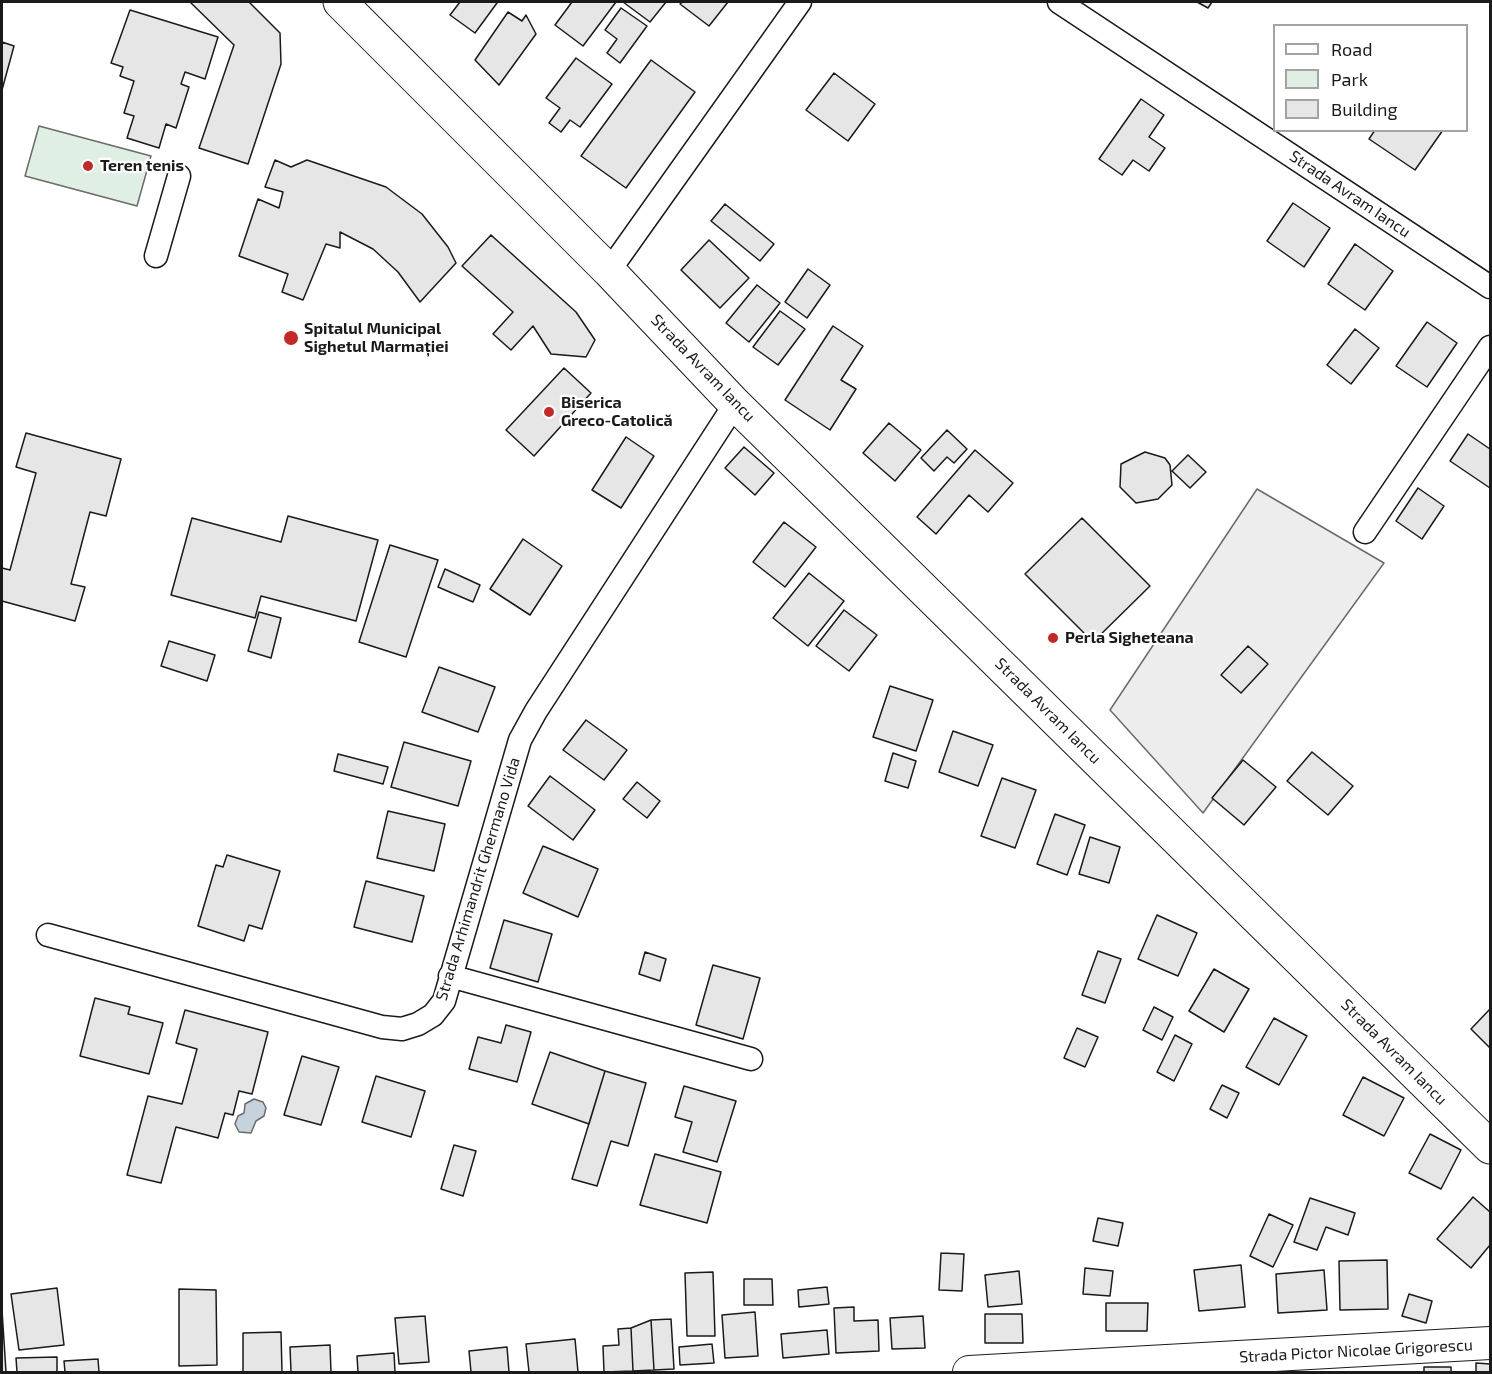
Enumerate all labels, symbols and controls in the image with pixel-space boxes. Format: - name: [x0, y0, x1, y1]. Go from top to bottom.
- legend: [1273, 24, 1468, 132]
- text: Road: [1331, 38, 1372, 60]
- text: Park: [1331, 68, 1368, 90]
- text: Building: [1331, 98, 1398, 120]
- street label: Strada Avram Iancu: [1286, 146, 1414, 242]
- place label: Teren tenis: [100, 156, 184, 176]
- marker: Teren tenis: [81, 159, 95, 173]
- street label: Strada Avram Iancu: [647, 310, 759, 426]
- place label: Spitalul Municipal Sighetul Marmației: [304, 319, 449, 357]
- marker: Spitalul Municipal Sighetul Marmației: [282, 329, 300, 347]
- place label: Biserica Greco-Catolică: [561, 393, 673, 431]
- marker: Biserica Greco-Catolică: [542, 405, 556, 419]
- place label: Perla Sigheteana: [1065, 628, 1194, 648]
- marker: Perla Sigheteana: [1046, 631, 1060, 645]
- street label: Strada Avram Iancu: [991, 654, 1105, 768]
- street label: Strada Arhimandrit Ghermano Vida: [432, 755, 524, 1003]
- street label: Strada Avram Iancu: [1337, 995, 1451, 1109]
- street label: Strada Pictor Nicolae Grigorescu: [1239, 1335, 1473, 1367]

